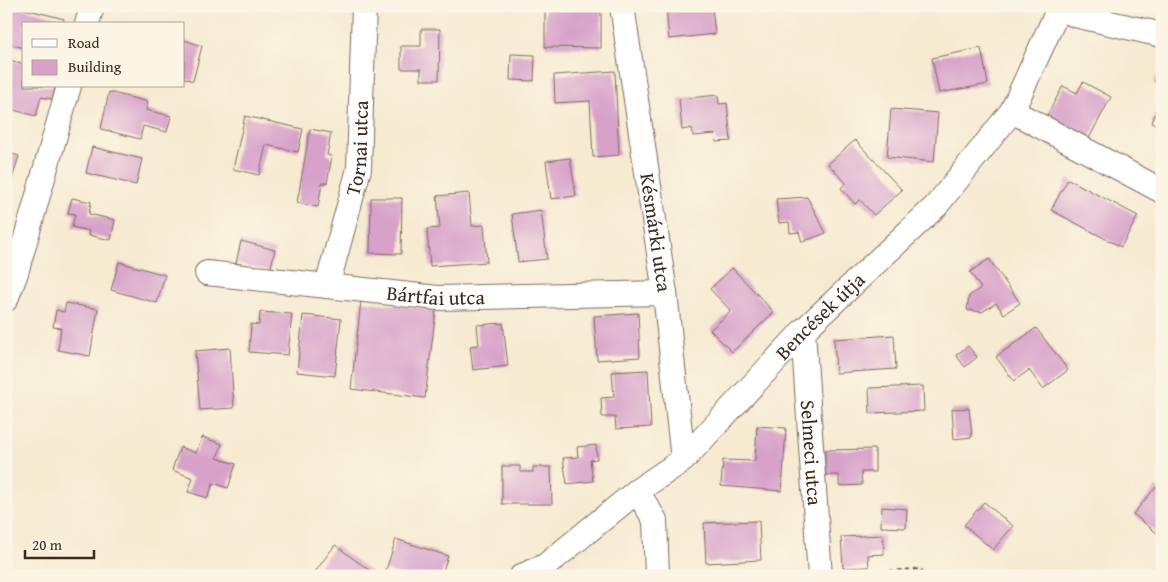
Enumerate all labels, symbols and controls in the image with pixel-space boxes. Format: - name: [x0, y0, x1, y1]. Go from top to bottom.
- legend: [22, 22, 185, 88]
- text: Road: [68, 32, 99, 53]
- text: Building: [68, 56, 122, 77]
- street label: Tornai utca: [337, 99, 375, 199]
- street label: Késmárki utca: [633, 171, 680, 294]
- street label: Bencések útja: [768, 265, 871, 366]
- street label: Bártfai utca: [385, 278, 486, 312]
- street label: Selmeci utca: [794, 399, 830, 507]
- scale bar: [25, 527, 94, 559]
- text: 20 m: [32, 534, 63, 555]

